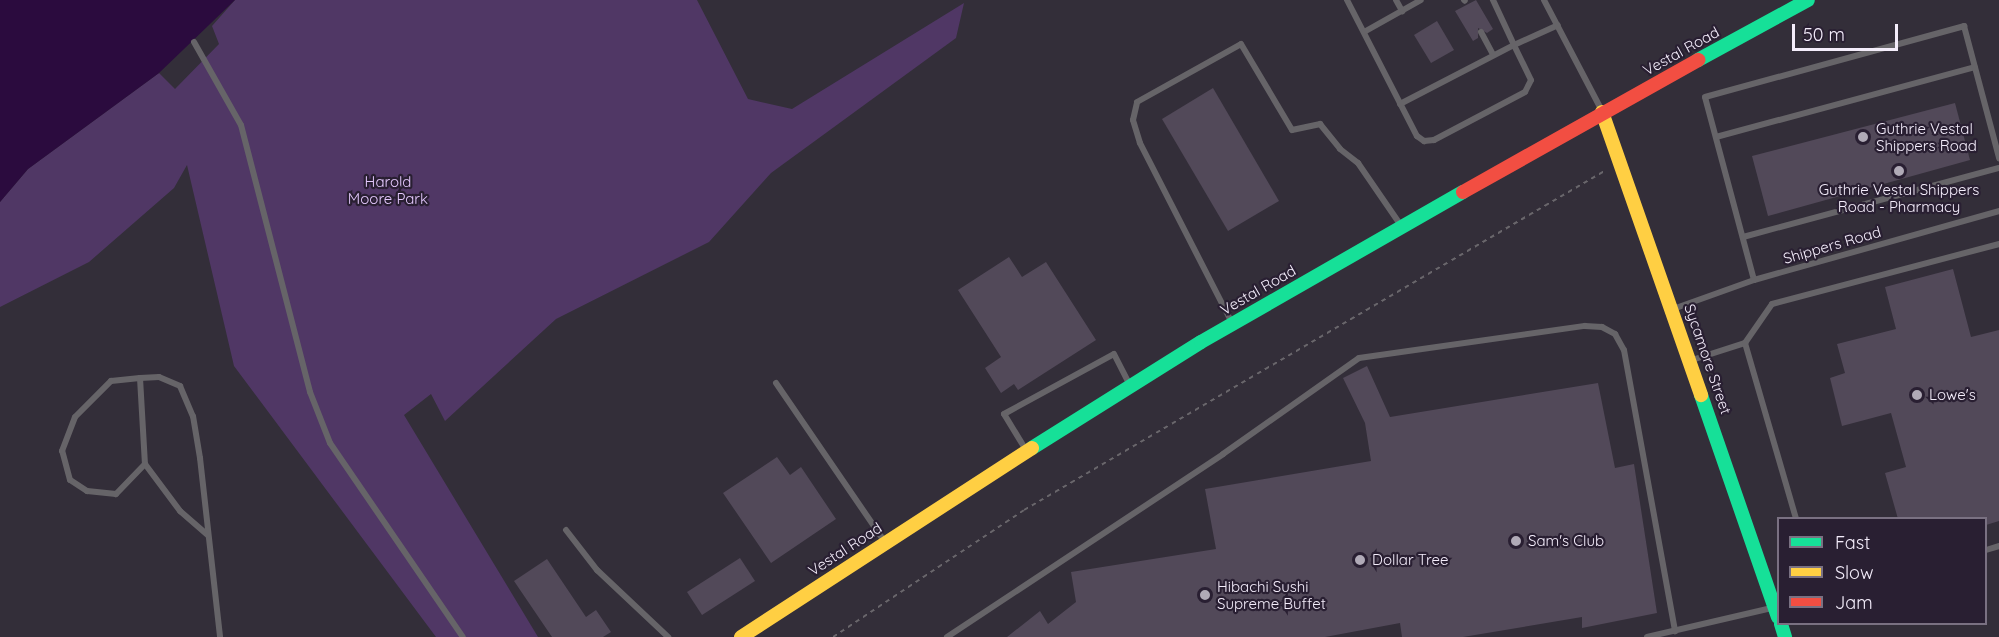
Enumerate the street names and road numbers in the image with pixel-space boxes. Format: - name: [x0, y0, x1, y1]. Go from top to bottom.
- street label: Vestal Road: [1640, 23, 1722, 79]
- street label: Shippers Road: [1781, 222, 1883, 268]
- street label: Vestal Road: [1217, 261, 1299, 319]
- street label: Sycamore Street: [1681, 301, 1735, 417]
- street label: Vestal Road: [805, 519, 885, 579]

